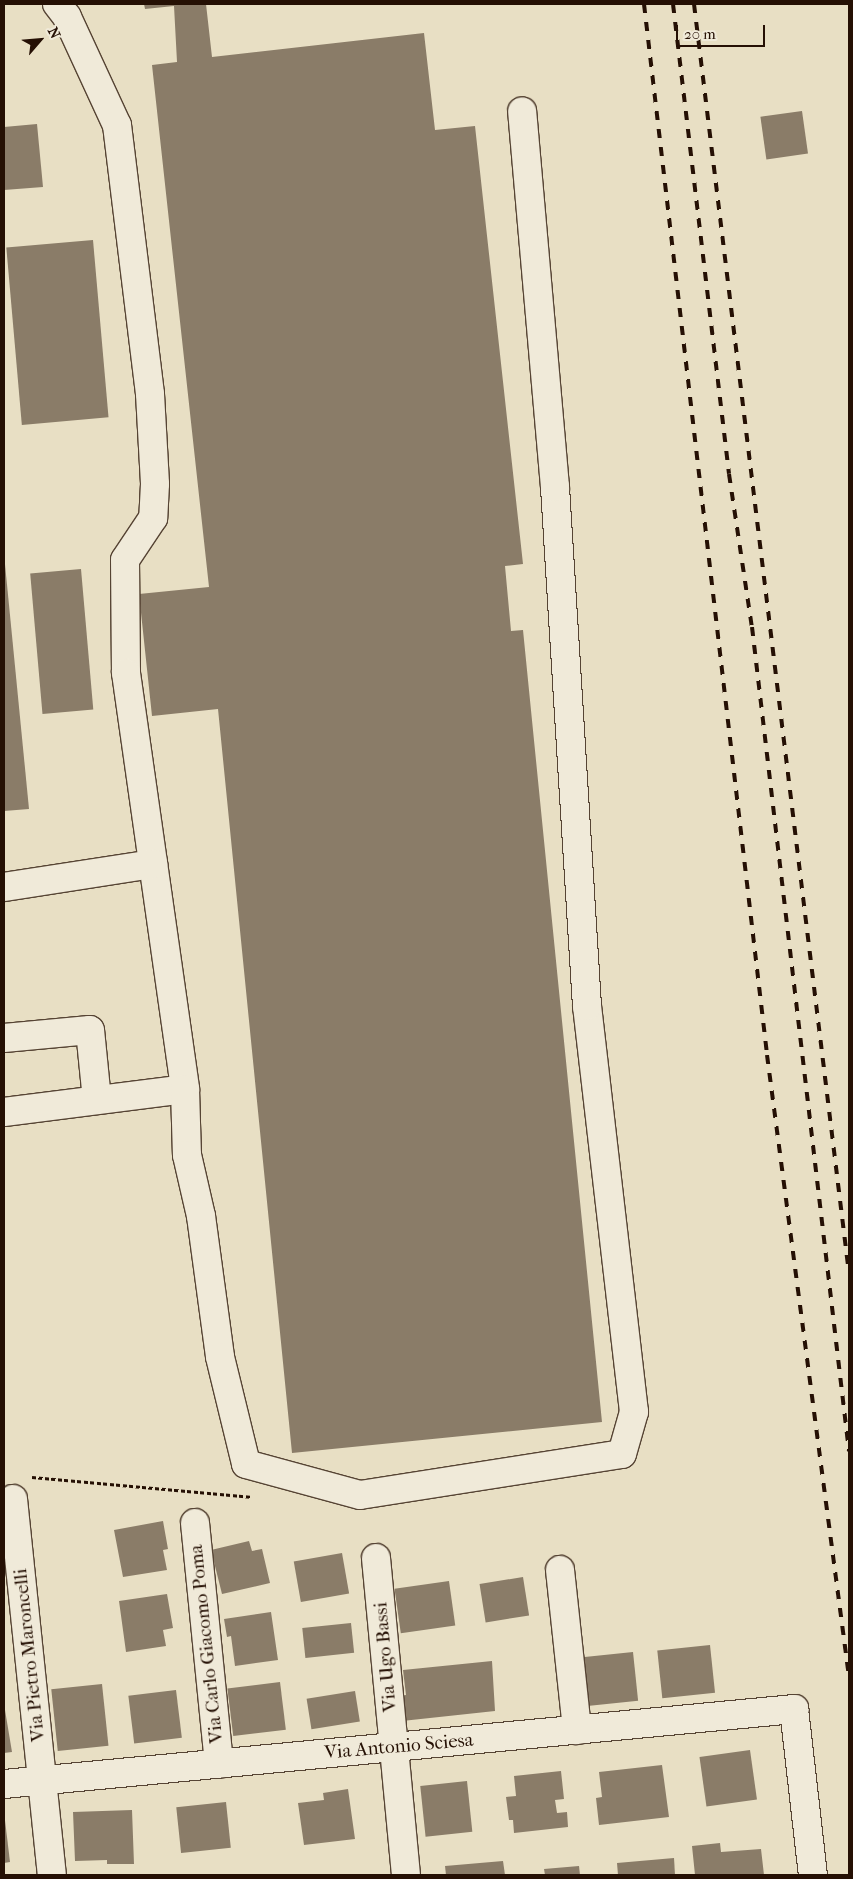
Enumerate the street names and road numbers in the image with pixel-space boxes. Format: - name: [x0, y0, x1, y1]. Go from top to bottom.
- street label: Via Carlo Giacomo Poma: [185, 1544, 229, 1744]
- street label: Via Pietro Maroncelli: [10, 1567, 50, 1743]
- street label: Via Ugo Bassi: [370, 1601, 402, 1713]
- street label: Via Antonio Sciesa: [324, 1729, 474, 1765]

